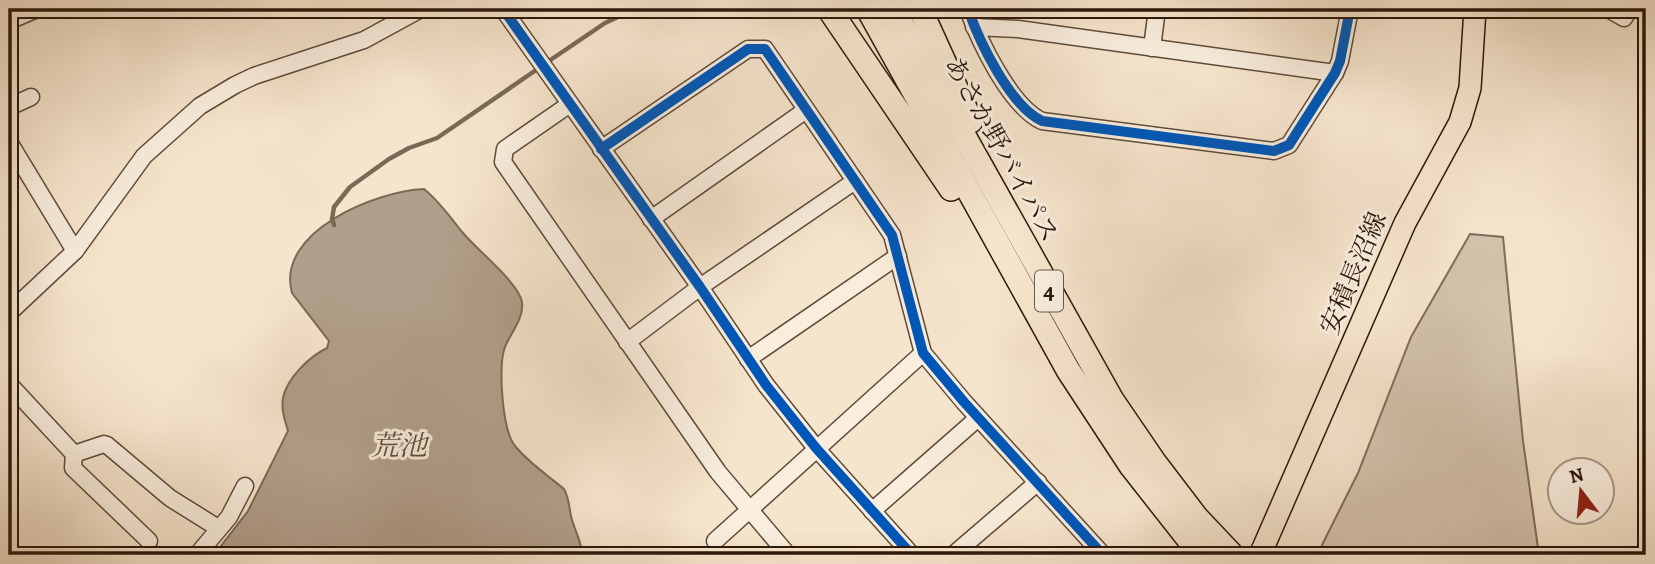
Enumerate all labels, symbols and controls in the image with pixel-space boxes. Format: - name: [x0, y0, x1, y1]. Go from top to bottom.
- street label: あさか野バイパス: [936, 50, 1067, 248]
- street label: 安積長沼線: [1312, 207, 1395, 340]
- road number: 4: [1035, 270, 1063, 312]
- water label: 荒池: [371, 427, 430, 465]
- north arrow: [1546, 456, 1616, 526]
- text: N: [1566, 461, 1587, 490]

